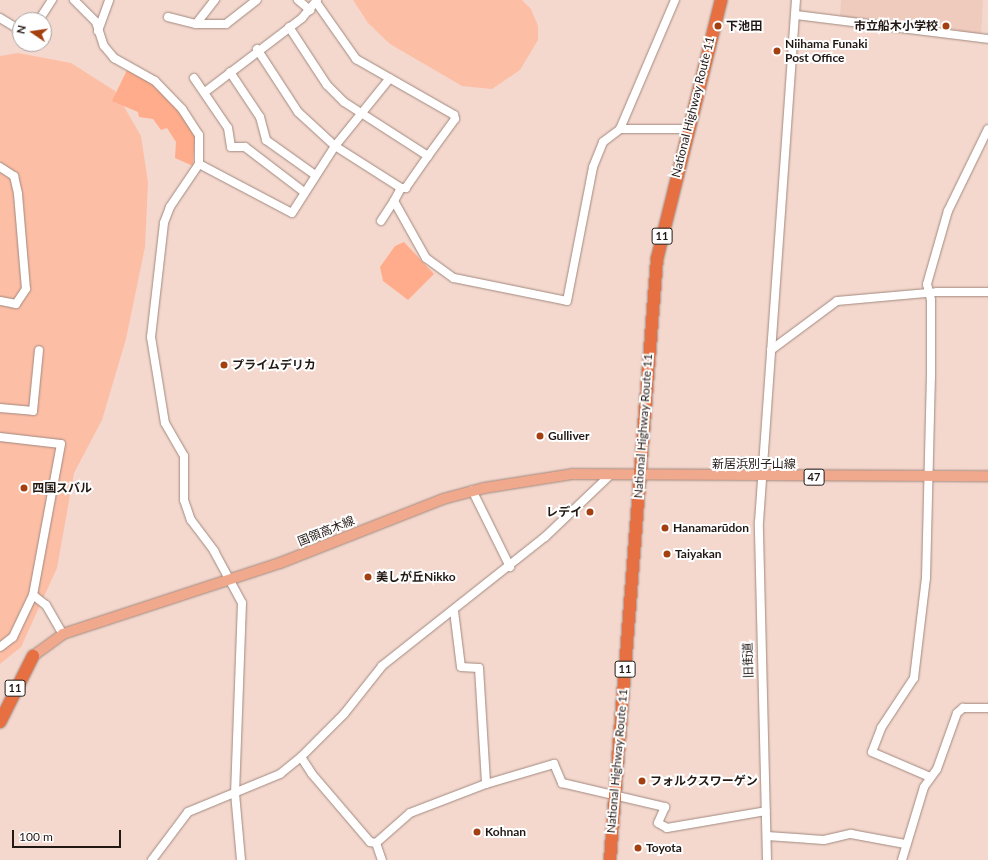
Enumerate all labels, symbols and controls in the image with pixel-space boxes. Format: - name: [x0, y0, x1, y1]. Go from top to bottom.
- north arrow: [12, 12, 52, 52]
- place label: 下池田: [726, 19, 762, 33]
- place label: 市立船木小学校: [854, 19, 938, 33]
- marker: 下池田: [713, 21, 723, 31]
- marker: 市立船木小学校: [941, 21, 951, 31]
- text: N: [14, 24, 28, 35]
- street label: National Highway Route 11: [668, 35, 718, 179]
- place label: Niihama Funaki Post Office: [785, 37, 868, 65]
- marker: Niihama Funaki Post Office: [772, 46, 782, 56]
- road number: 11: [651, 227, 673, 245]
- street label: National Highway Route 11: [631, 353, 655, 499]
- place label: プライムデリカ: [232, 358, 316, 372]
- marker: プライムデリカ: [219, 360, 229, 370]
- place label: Gulliver: [548, 429, 589, 443]
- marker: Gulliver: [535, 431, 545, 441]
- street label: 新居浜別子山線: [712, 457, 796, 471]
- road number: 47: [803, 468, 825, 486]
- place label: 四国スバル: [32, 481, 92, 495]
- marker: 四国スバル: [19, 483, 29, 493]
- place label: レデイ: [546, 505, 582, 519]
- marker: レデイ: [585, 507, 595, 517]
- street label: 国領高木線: [295, 513, 357, 549]
- place label: Hanamarūdon: [673, 521, 749, 535]
- marker: Hanamarūdon: [660, 523, 670, 533]
- place label: Taiyakan: [675, 547, 722, 561]
- marker: Taiyakan: [662, 549, 672, 559]
- place label: 美しが丘Nikko: [376, 570, 456, 584]
- marker: 美しが丘Nikko: [363, 572, 373, 582]
- street label: 旧街道: [740, 642, 756, 678]
- road number: 11: [614, 660, 636, 678]
- road number: 11: [4, 679, 26, 697]
- street label: National Highway Route 11: [604, 688, 630, 834]
- place label: フォルクスワーゲン: [650, 774, 758, 788]
- marker: フォルクスワーゲン: [637, 776, 647, 786]
- scale bar: [14, 822, 123, 848]
- place label: Kohnan: [485, 825, 526, 839]
- marker: Kohnan: [472, 827, 482, 837]
- text: 100 m: [19, 829, 53, 844]
- place label: Toyota: [646, 841, 682, 855]
- marker: Toyota: [633, 843, 643, 853]

